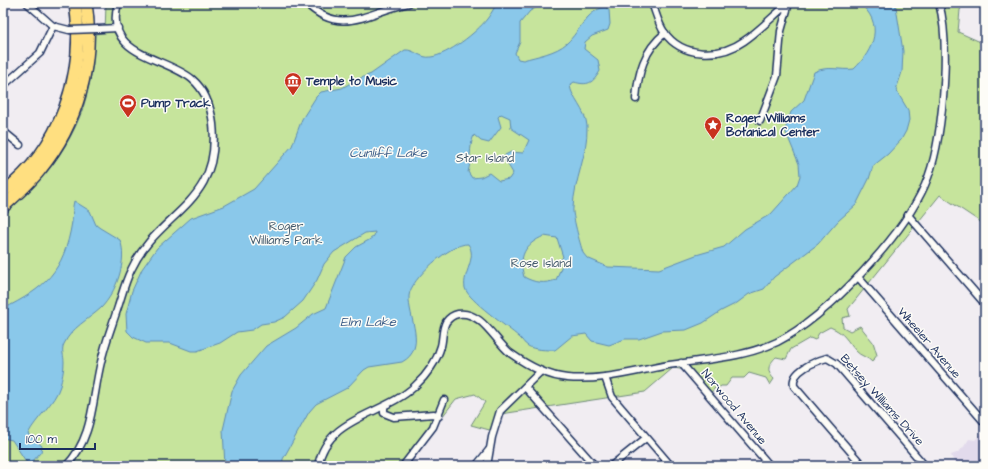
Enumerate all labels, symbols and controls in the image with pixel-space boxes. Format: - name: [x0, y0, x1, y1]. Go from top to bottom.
- museum icon: Temple to Music: [283, 71, 303, 96]
- place label: Temple to Music: [305, 73, 397, 91]
- sports icon: Pump Track: [118, 93, 138, 118]
- place label: Pump Track: [141, 95, 211, 113]
- place label: Roger Williams Botanical Center: [726, 110, 820, 141]
- place icon: Roger Williams Botanical Center: [703, 115, 723, 140]
- water label: Cunliff Lake: [349, 144, 428, 162]
- park label: Star Island: [456, 150, 514, 167]
- park label: Roger Williams Park: [250, 218, 323, 249]
- park label: Rose Island: [511, 255, 571, 272]
- street label: Wheeler Avenue: [893, 304, 965, 383]
- water label: Elm Lake: [340, 313, 397, 331]
- street label: Betsey Williams Drive: [836, 351, 928, 450]
- street label: Norwood Avenue: [697, 366, 771, 449]
- scale bar: [20, 425, 95, 451]
- text: 100 m: [26, 431, 57, 448]

